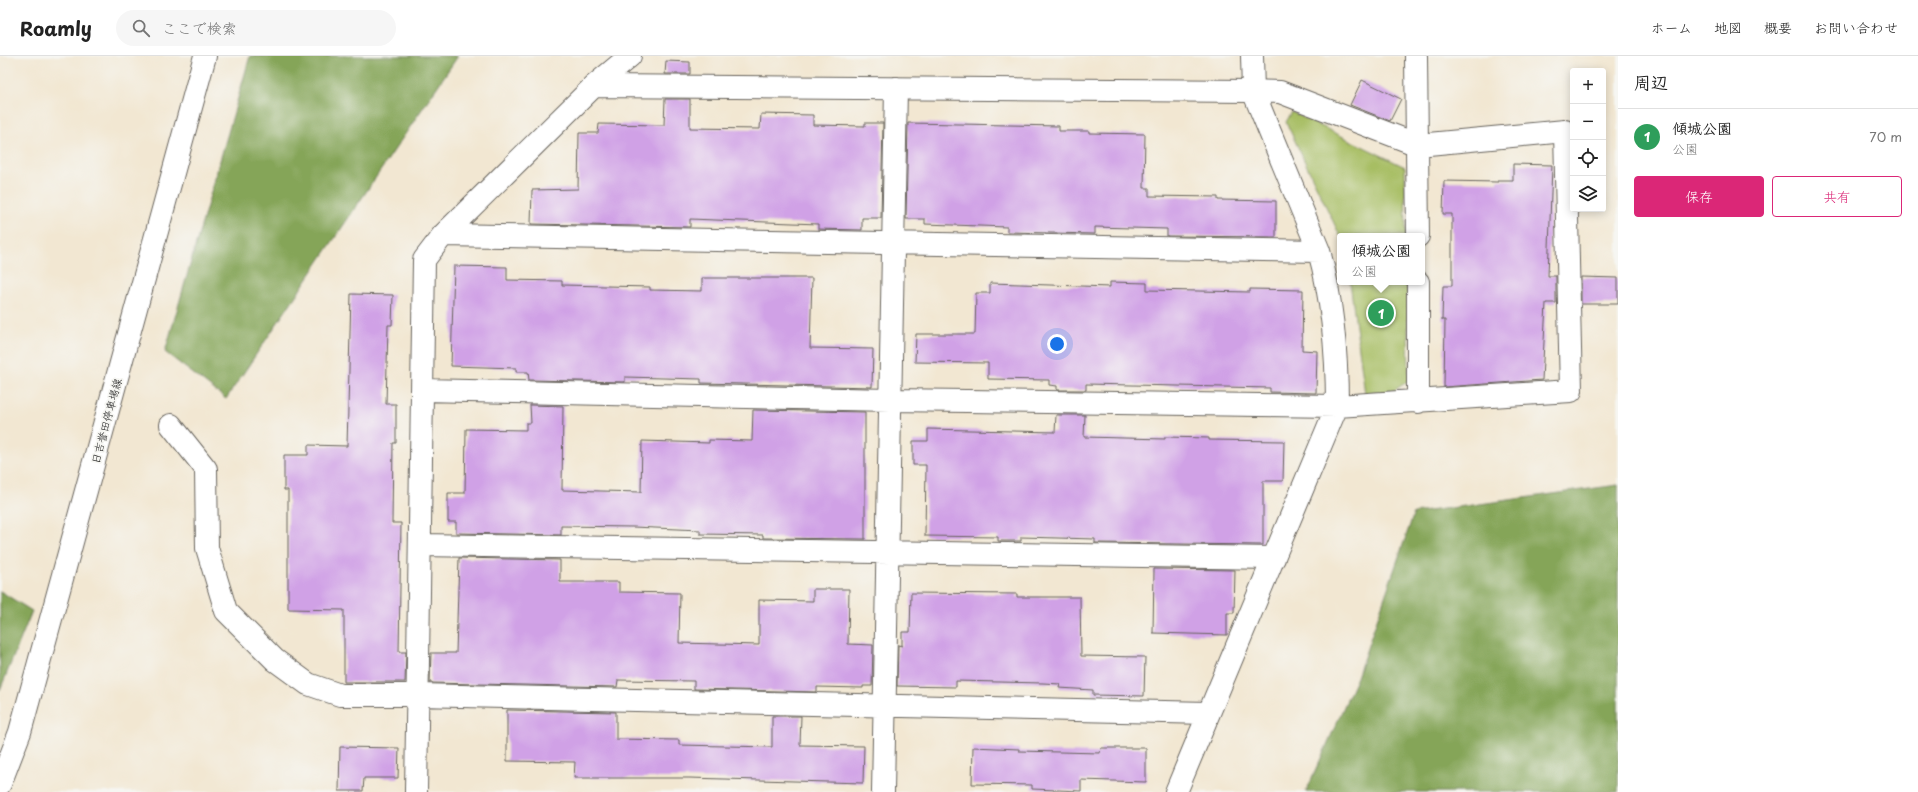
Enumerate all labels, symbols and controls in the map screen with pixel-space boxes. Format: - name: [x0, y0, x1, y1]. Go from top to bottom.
- search box: [116, 10, 396, 46]
- text: Roamly: [20, 14, 92, 42]
- text: ここで検索: [162, 16, 237, 39]
- icon: search: [130, 17, 152, 39]
- text: ホーム: [1651, 17, 1692, 38]
- text: 地図: [1714, 17, 1742, 38]
- text: 概要: [1764, 17, 1792, 38]
- text: お問い合わせ: [1814, 17, 1898, 38]
- map controls: [1570, 68, 1606, 212]
- button: +: [1570, 68, 1606, 104]
- text: 周辺: [1634, 69, 1668, 95]
- button: −: [1570, 104, 1606, 140]
- text: 傾城公園: [1672, 116, 1732, 139]
- text: 1: [1644, 127, 1650, 146]
- text: 70 m: [1869, 127, 1902, 146]
- text: 公園: [1672, 139, 1698, 158]
- button: locate: [1570, 140, 1606, 176]
- button: layers: [1570, 176, 1606, 212]
- button: 保存: [1634, 176, 1764, 217]
- button: 共有: [1772, 176, 1902, 217]
- popup: [1337, 233, 1425, 285]
- text: 傾城公園: [1351, 238, 1411, 261]
- text: 公園: [1351, 261, 1377, 280]
- pin: 1: [1368, 298, 1394, 328]
- your location: [1047, 334, 1067, 354]
- street label: 日吉誉田停車場線: [86, 376, 126, 466]

